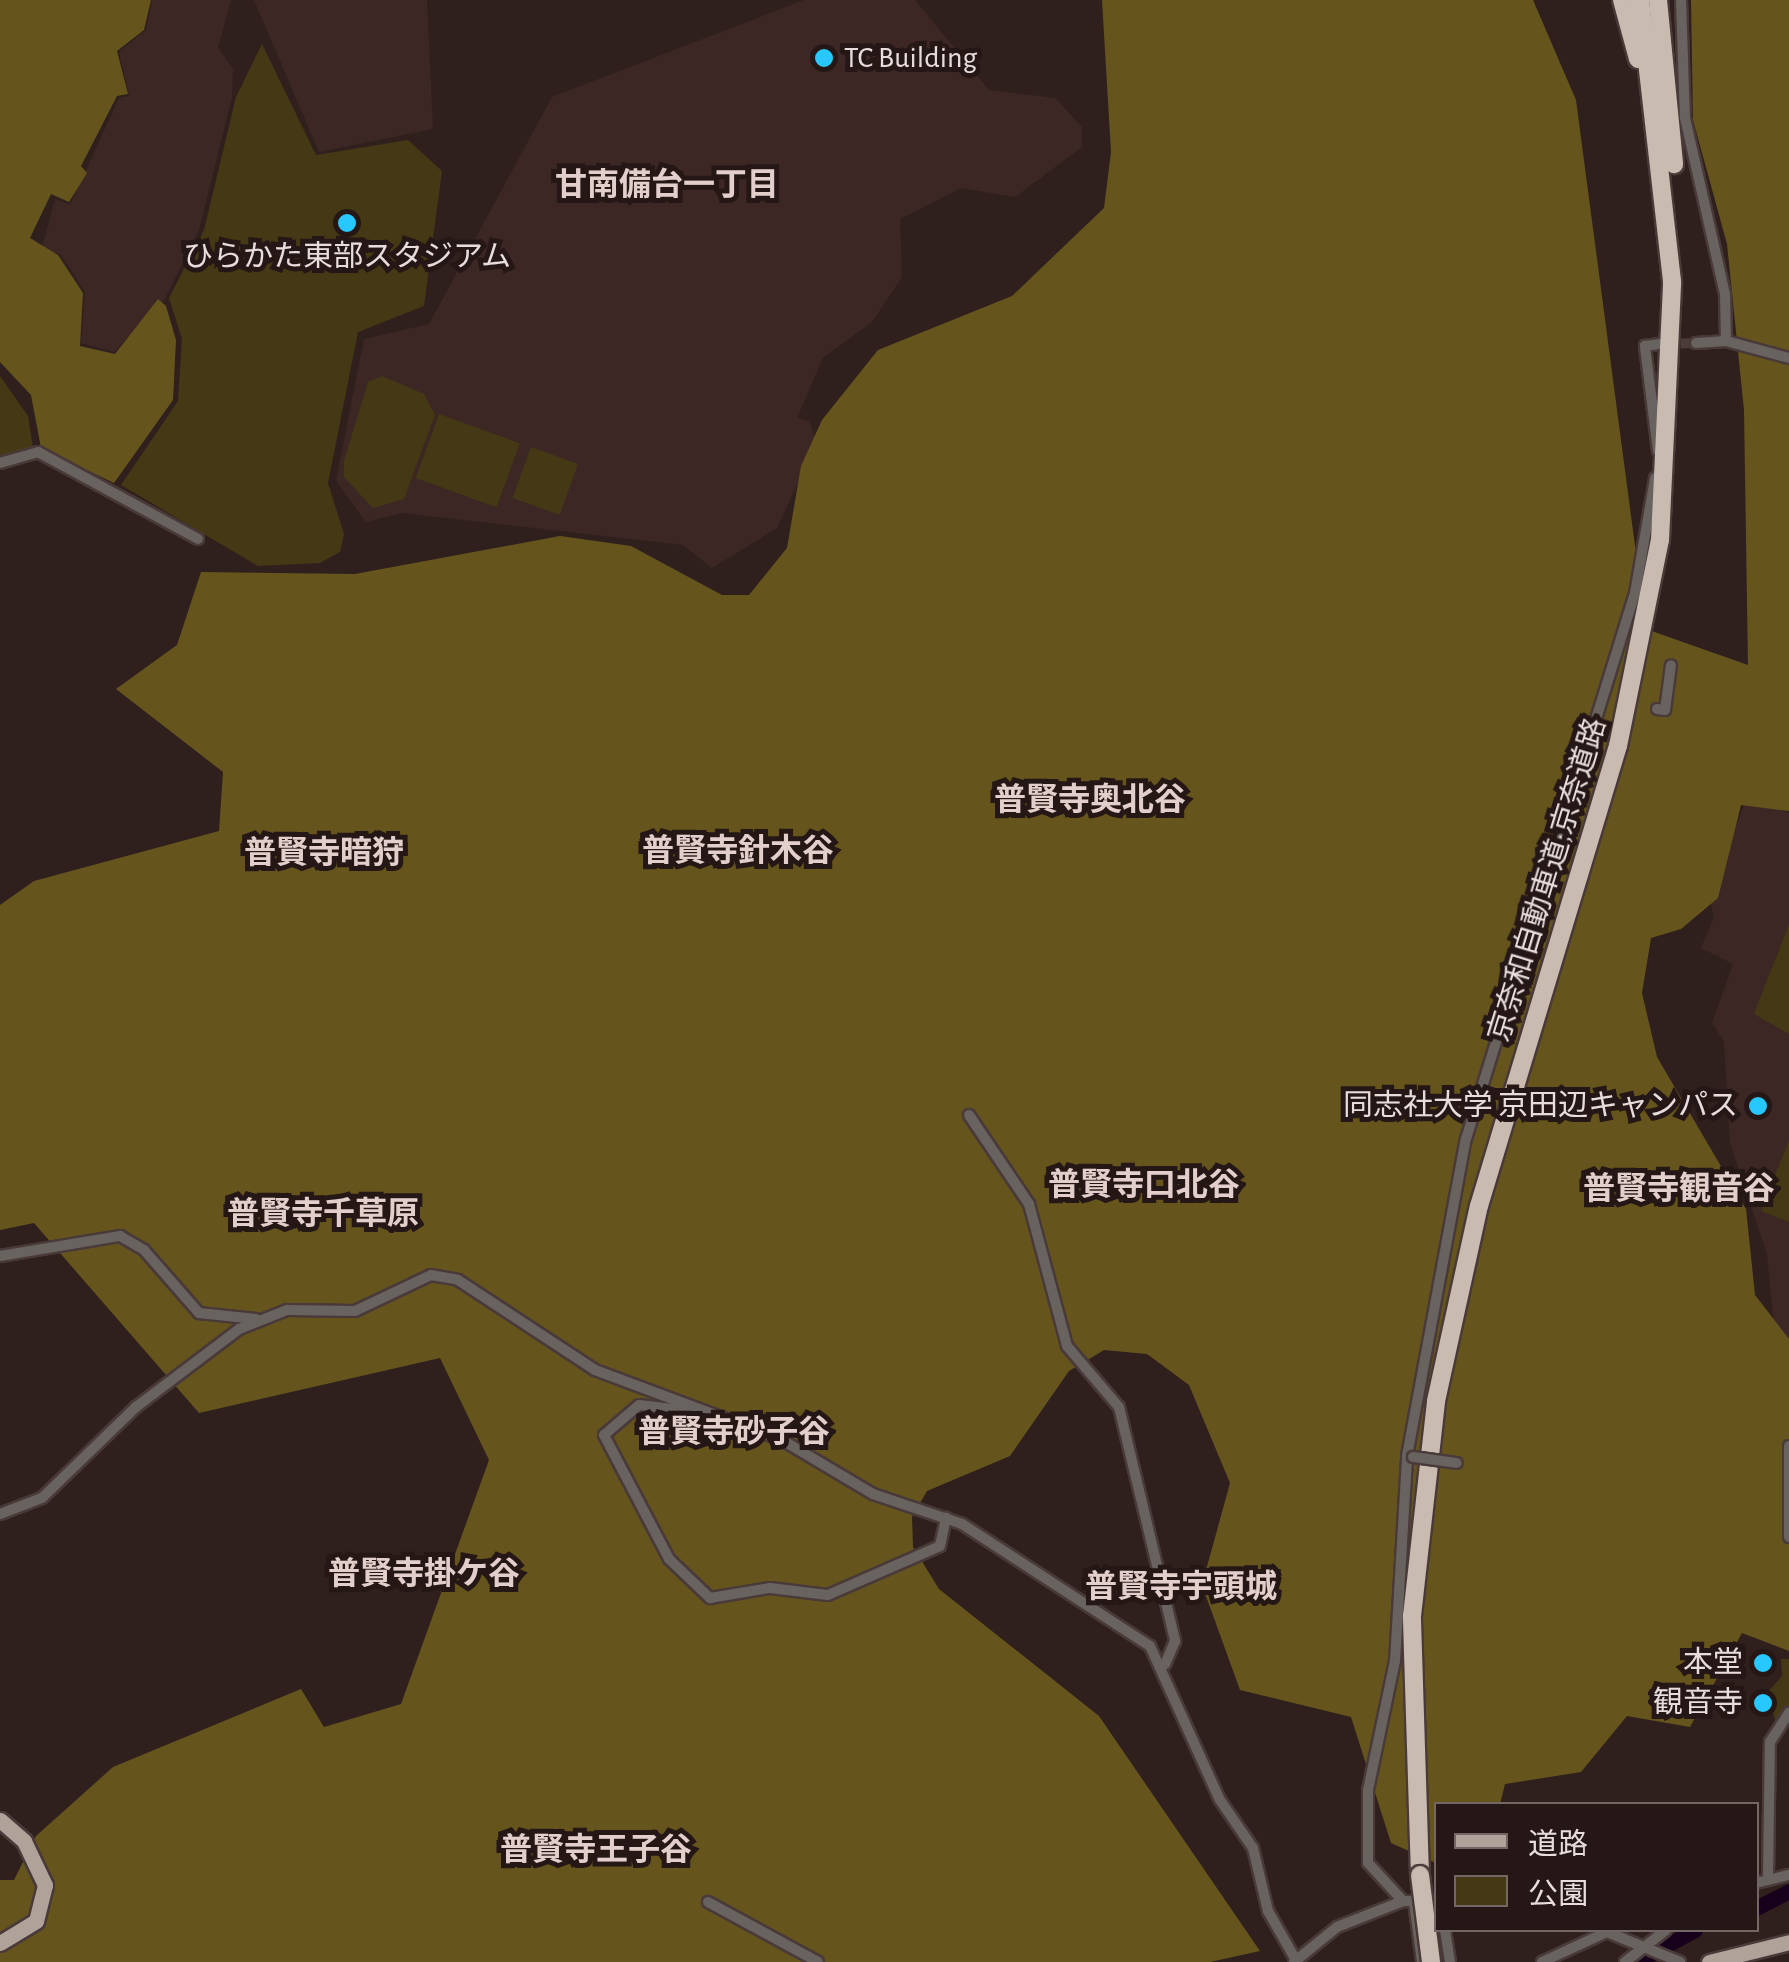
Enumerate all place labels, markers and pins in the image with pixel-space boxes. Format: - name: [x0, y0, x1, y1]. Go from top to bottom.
- place label: TC Building: [844, 40, 977, 76]
- marker: TC Building: [813, 47, 835, 69]
- marker: ひらかた東部スタジアム: [336, 212, 358, 234]
- place label: ひらかた東部スタジアム: [182, 239, 512, 275]
- place label: 同志社大学 京田辺キャンパス: [1343, 1088, 1738, 1124]
- marker: 同志社大学 京田辺キャンパス: [1747, 1095, 1769, 1117]
- place label: 本堂: [1683, 1645, 1743, 1681]
- marker: 本堂: [1752, 1652, 1774, 1674]
- place label: 観音寺: [1653, 1685, 1743, 1721]
- marker: 観音寺: [1752, 1692, 1774, 1714]

